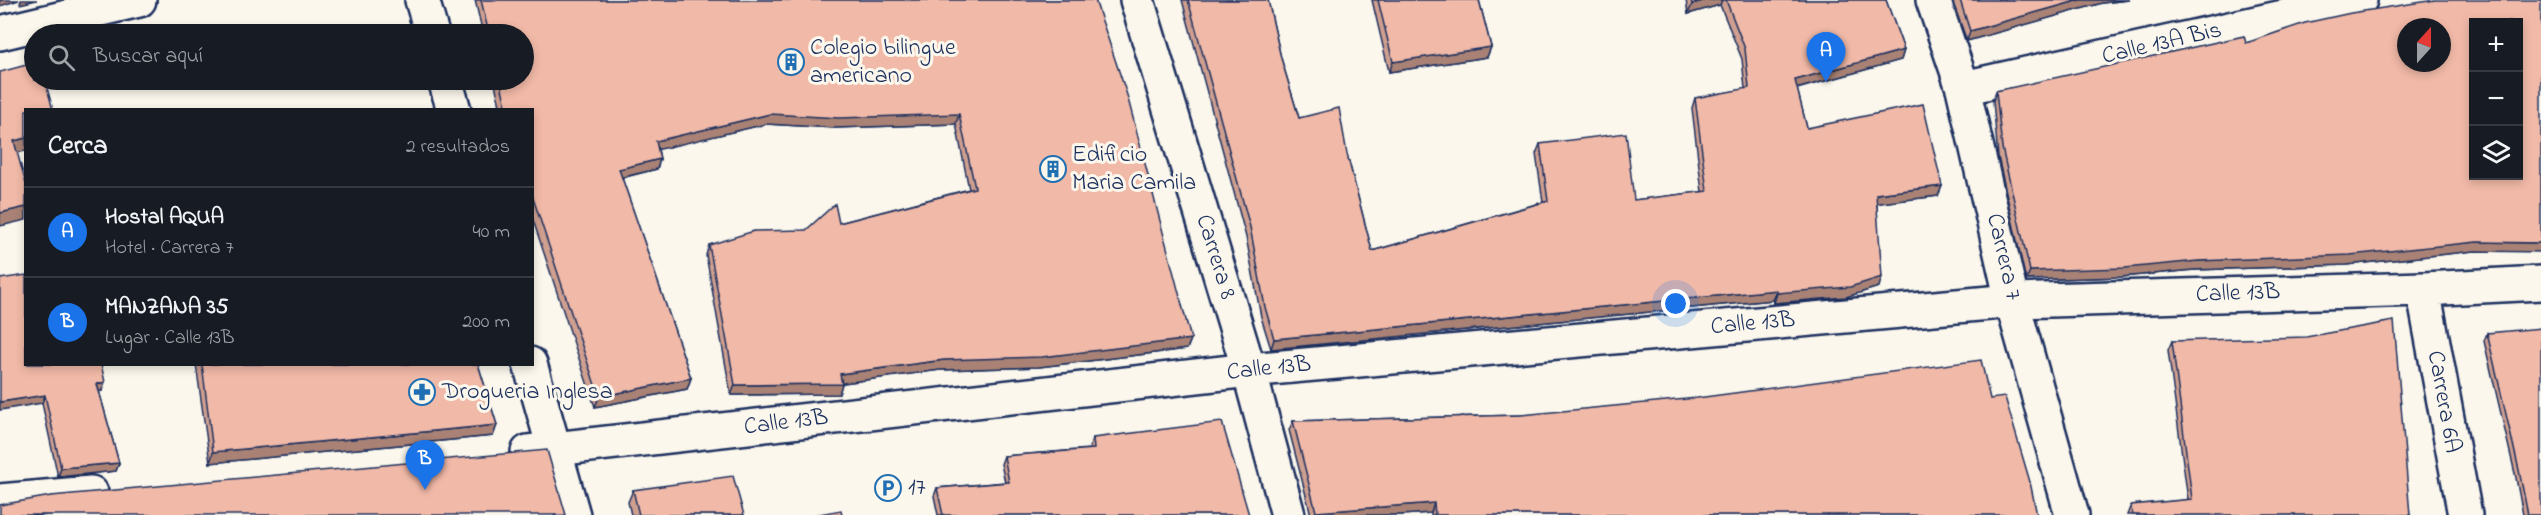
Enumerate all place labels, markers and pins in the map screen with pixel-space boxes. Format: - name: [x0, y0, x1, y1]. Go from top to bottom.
- place label: Colegio bilingue americano: [810, 31, 956, 94]
- pin: A: [1806, 32, 1846, 82]
- building icon: Colegio bilingue americano: [776, 47, 806, 77]
- place label: Edificio Maria Camila: [1072, 138, 1196, 201]
- building icon: Edificio Maria Camila: [1038, 154, 1068, 184]
- place label: Drogueria Inglesa: [441, 375, 613, 410]
- pharmacy icon: Drogueria Inglesa: [407, 377, 437, 407]
- pin: B: [406, 440, 444, 490]
- place label: 17: [908, 471, 926, 506]
- parking icon: 17: [873, 473, 903, 503]

